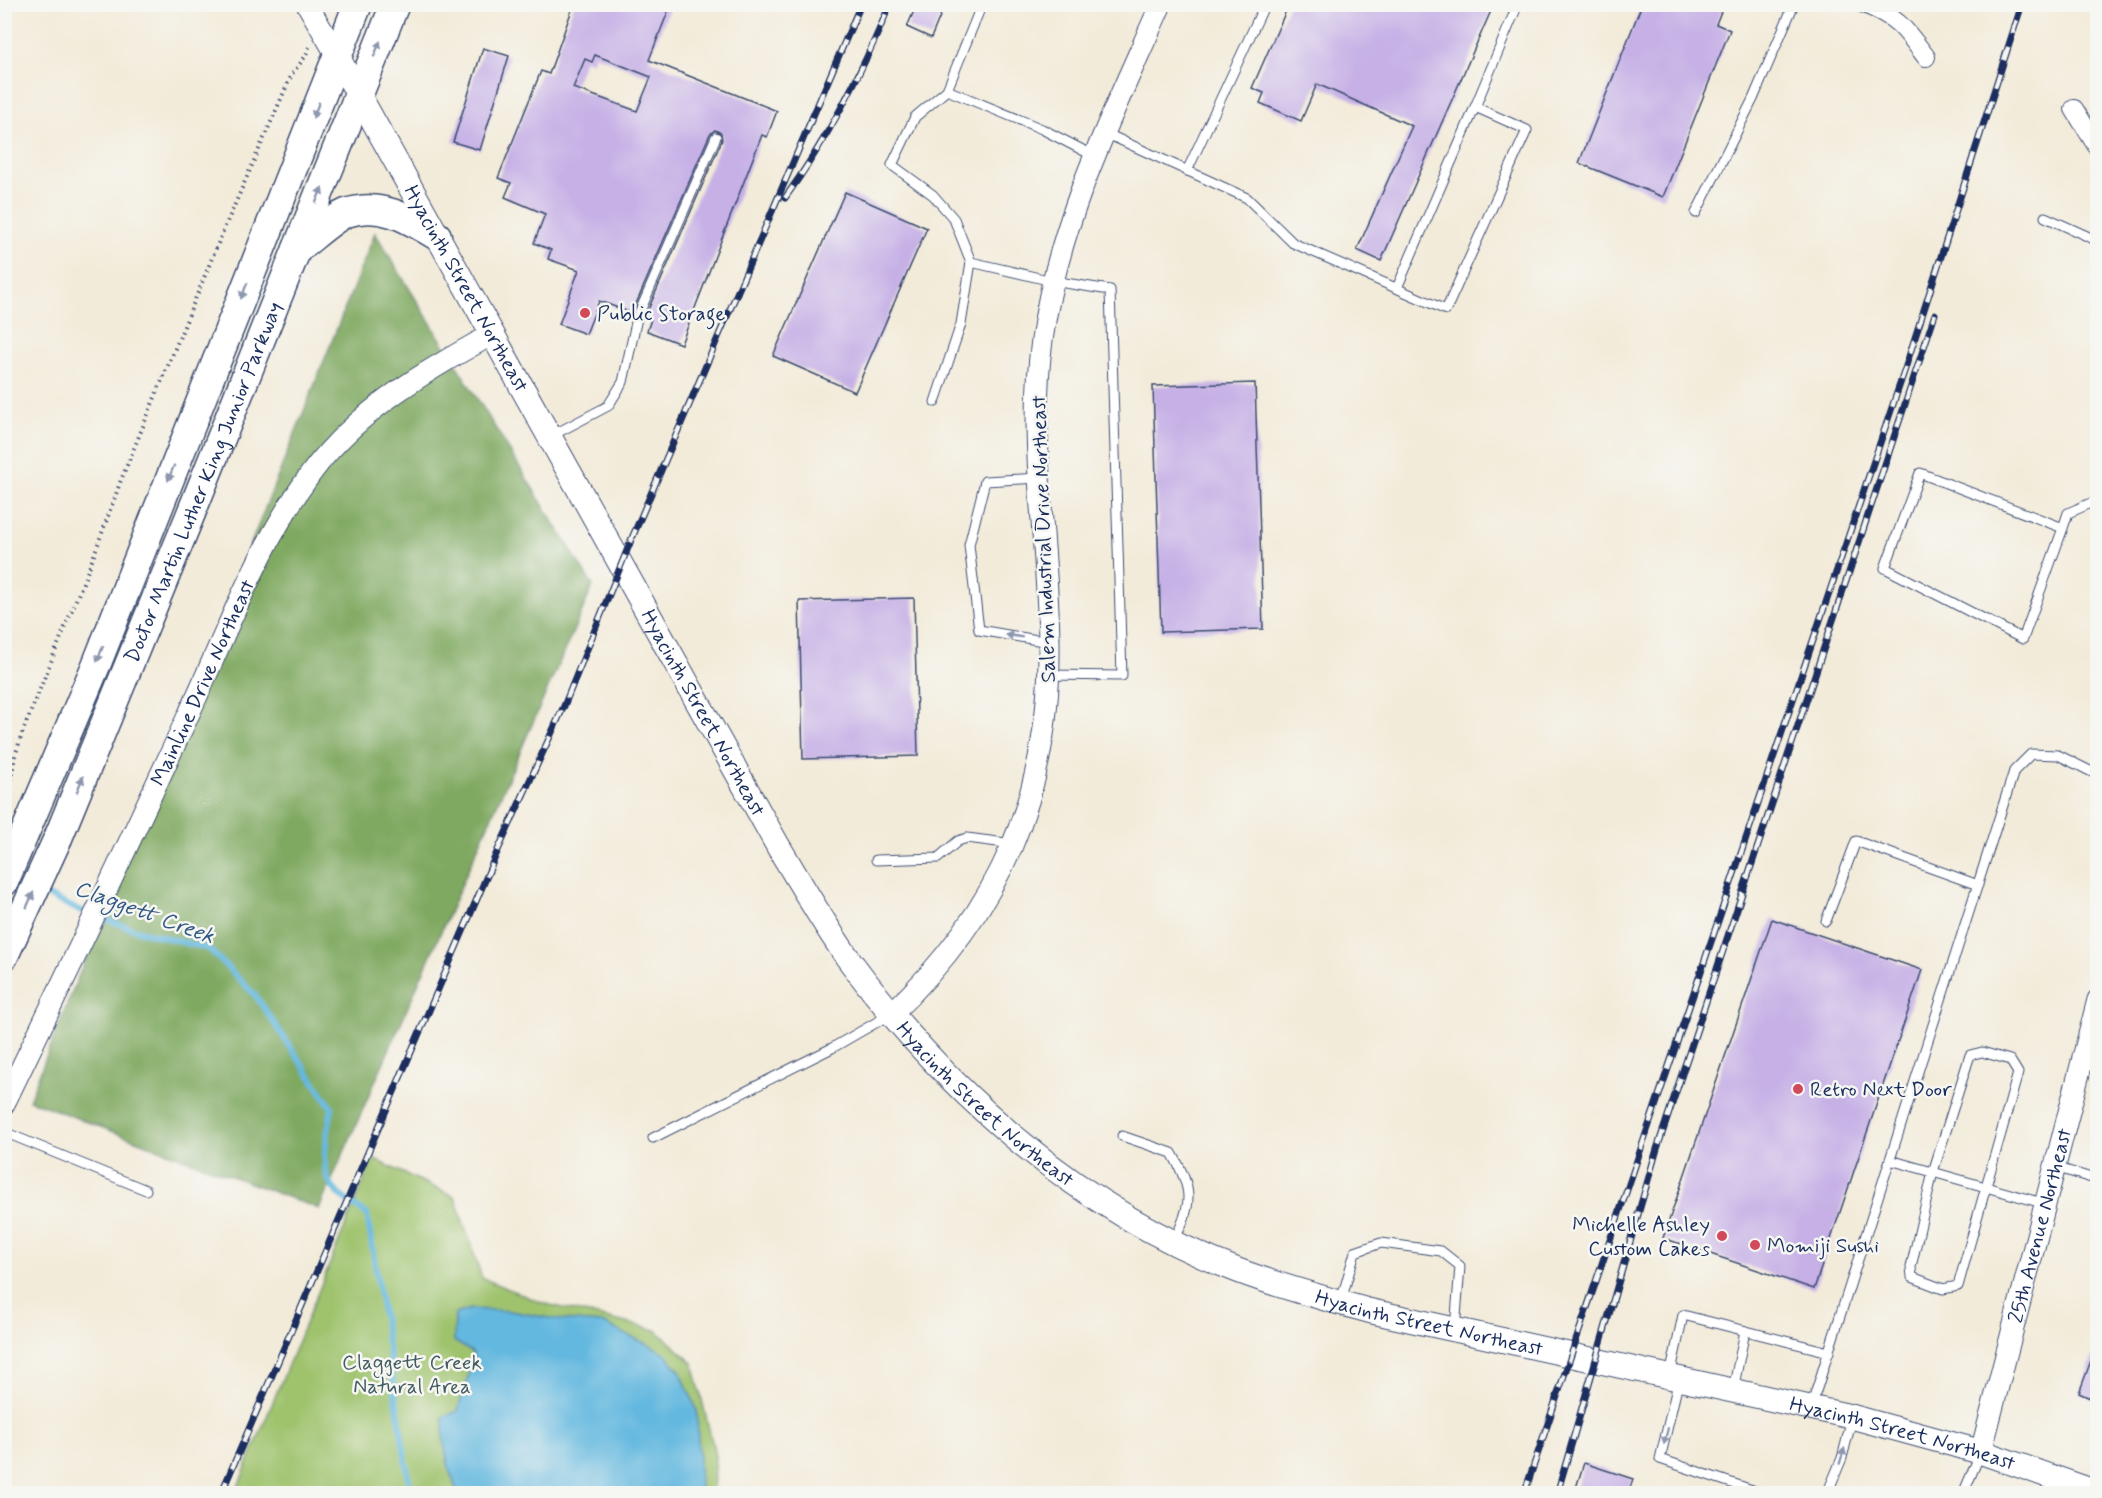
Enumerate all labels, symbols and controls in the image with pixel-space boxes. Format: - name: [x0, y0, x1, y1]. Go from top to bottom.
- one-way arrow: [373, 40, 382, 58]
- one-way arrow: [311, 102, 321, 120]
- street label: Hyacinth Street Northeast: [397, 180, 535, 398]
- one-way arrow: [315, 186, 324, 204]
- one-way arrow: [239, 283, 249, 301]
- street label: Doctor Martin Luther King Junior Parkway: [118, 298, 289, 667]
- place label: Public Storage: [597, 300, 726, 330]
- marker: Public Storage: [578, 306, 592, 320]
- street label: Salem Industrial Drive Northeast: [1025, 394, 1063, 683]
- one-way arrow: [166, 464, 176, 482]
- street label: Mainline Drive Northeast: [144, 575, 262, 791]
- street label: Hyacinth Street Northeast: [634, 605, 772, 822]
- one-way arrow: [1005, 632, 1024, 641]
- one-way arrow: [95, 645, 105, 663]
- one-way arrow: [75, 775, 85, 793]
- water label: Claggett Creek: [70, 875, 218, 953]
- one-way arrow: [25, 891, 35, 909]
- street label: Hyacinth Street Northeast: [889, 1016, 1080, 1194]
- place label: Retro Next Door: [1810, 1076, 1952, 1104]
- marker: Retro Next Door: [1791, 1082, 1805, 1096]
- street label: 25th Avenue Northeast: [2002, 1125, 2079, 1326]
- place label: Michelle Ashley Custom Cakes: [1572, 1211, 1710, 1263]
- marker: Michelle Ashley Custom Cakes: [1715, 1229, 1729, 1243]
- place label: Momiji Sushi: [1767, 1232, 1879, 1260]
- marker: Momiji Sushi: [1748, 1238, 1762, 1252]
- street label: Hyacinth Street Northeast: [1312, 1283, 1546, 1364]
- park label: Claggett Creek Natural Area: [342, 1349, 482, 1401]
- street label: Hyacinth Street Northeast: [1787, 1390, 2019, 1478]
- one-way arrow: [1660, 1427, 1670, 1445]
- one-way arrow: [1838, 1447, 1847, 1465]

